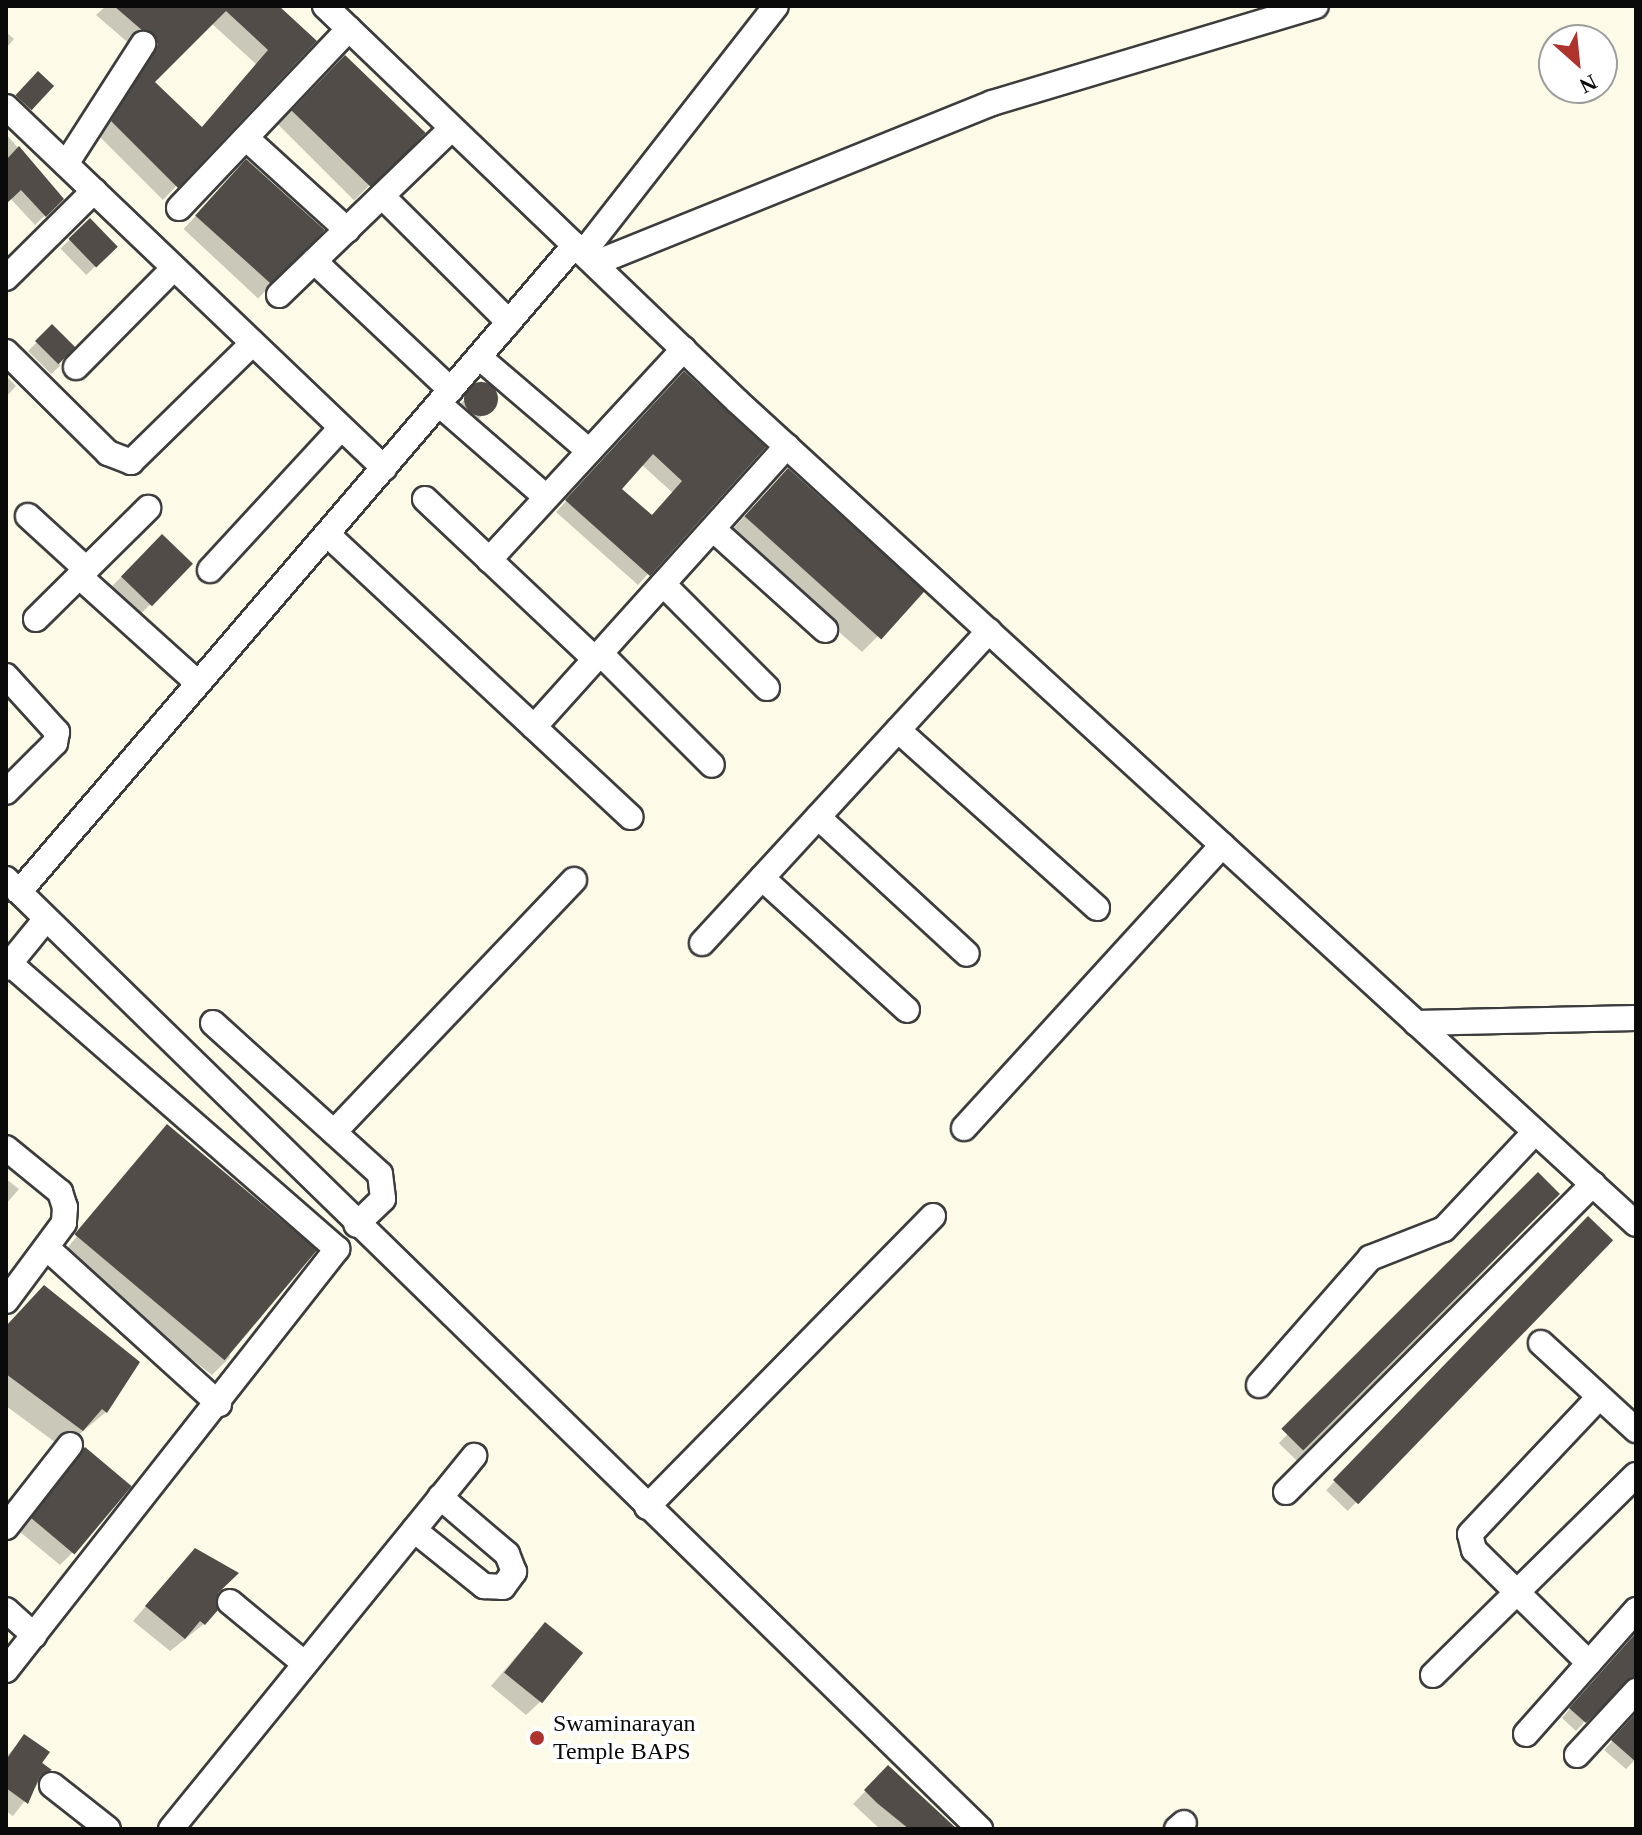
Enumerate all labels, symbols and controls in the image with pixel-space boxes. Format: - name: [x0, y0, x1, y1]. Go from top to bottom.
- north arrow: [1538, 24, 1618, 104]
- text: N: [1575, 69, 1601, 99]
- place label: Swaminarayan Temple BAPS: [553, 1710, 696, 1766]
- marker: Swaminarayan Temple BAPS: [528, 1729, 546, 1747]

